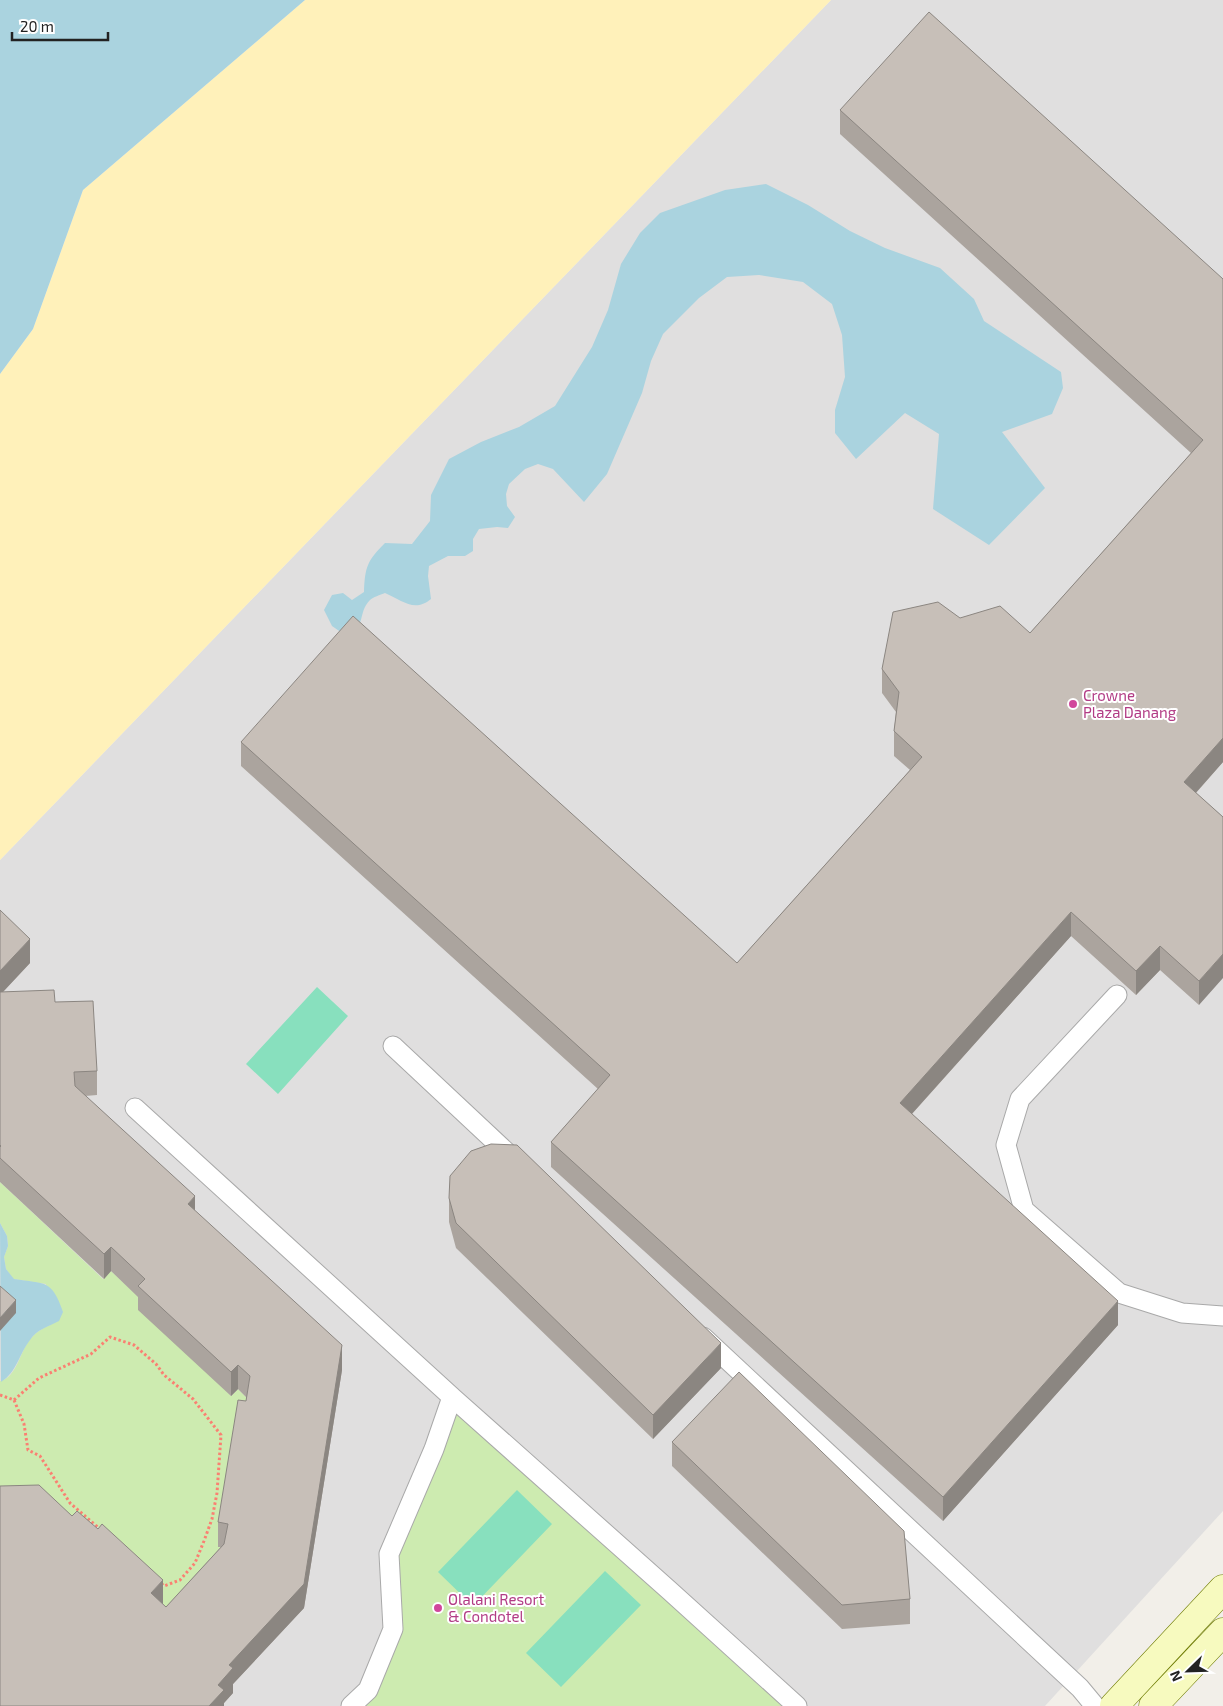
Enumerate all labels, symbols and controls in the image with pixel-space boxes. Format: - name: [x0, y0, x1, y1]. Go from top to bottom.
- scale bar: [12, 10, 109, 42]
- text: 20 m: [20, 17, 54, 35]
- place label: Crowne Plaza Danang: [1083, 686, 1177, 721]
- marker: Crowne Plaza Danang: [1067, 698, 1079, 710]
- place label: Olalani Resort & Condotel: [448, 1590, 545, 1625]
- marker: Olalani Resort & Condotel: [432, 1602, 444, 1614]
- north arrow: [1163, 1646, 1213, 1696]
- text: N: [1166, 1668, 1185, 1684]

